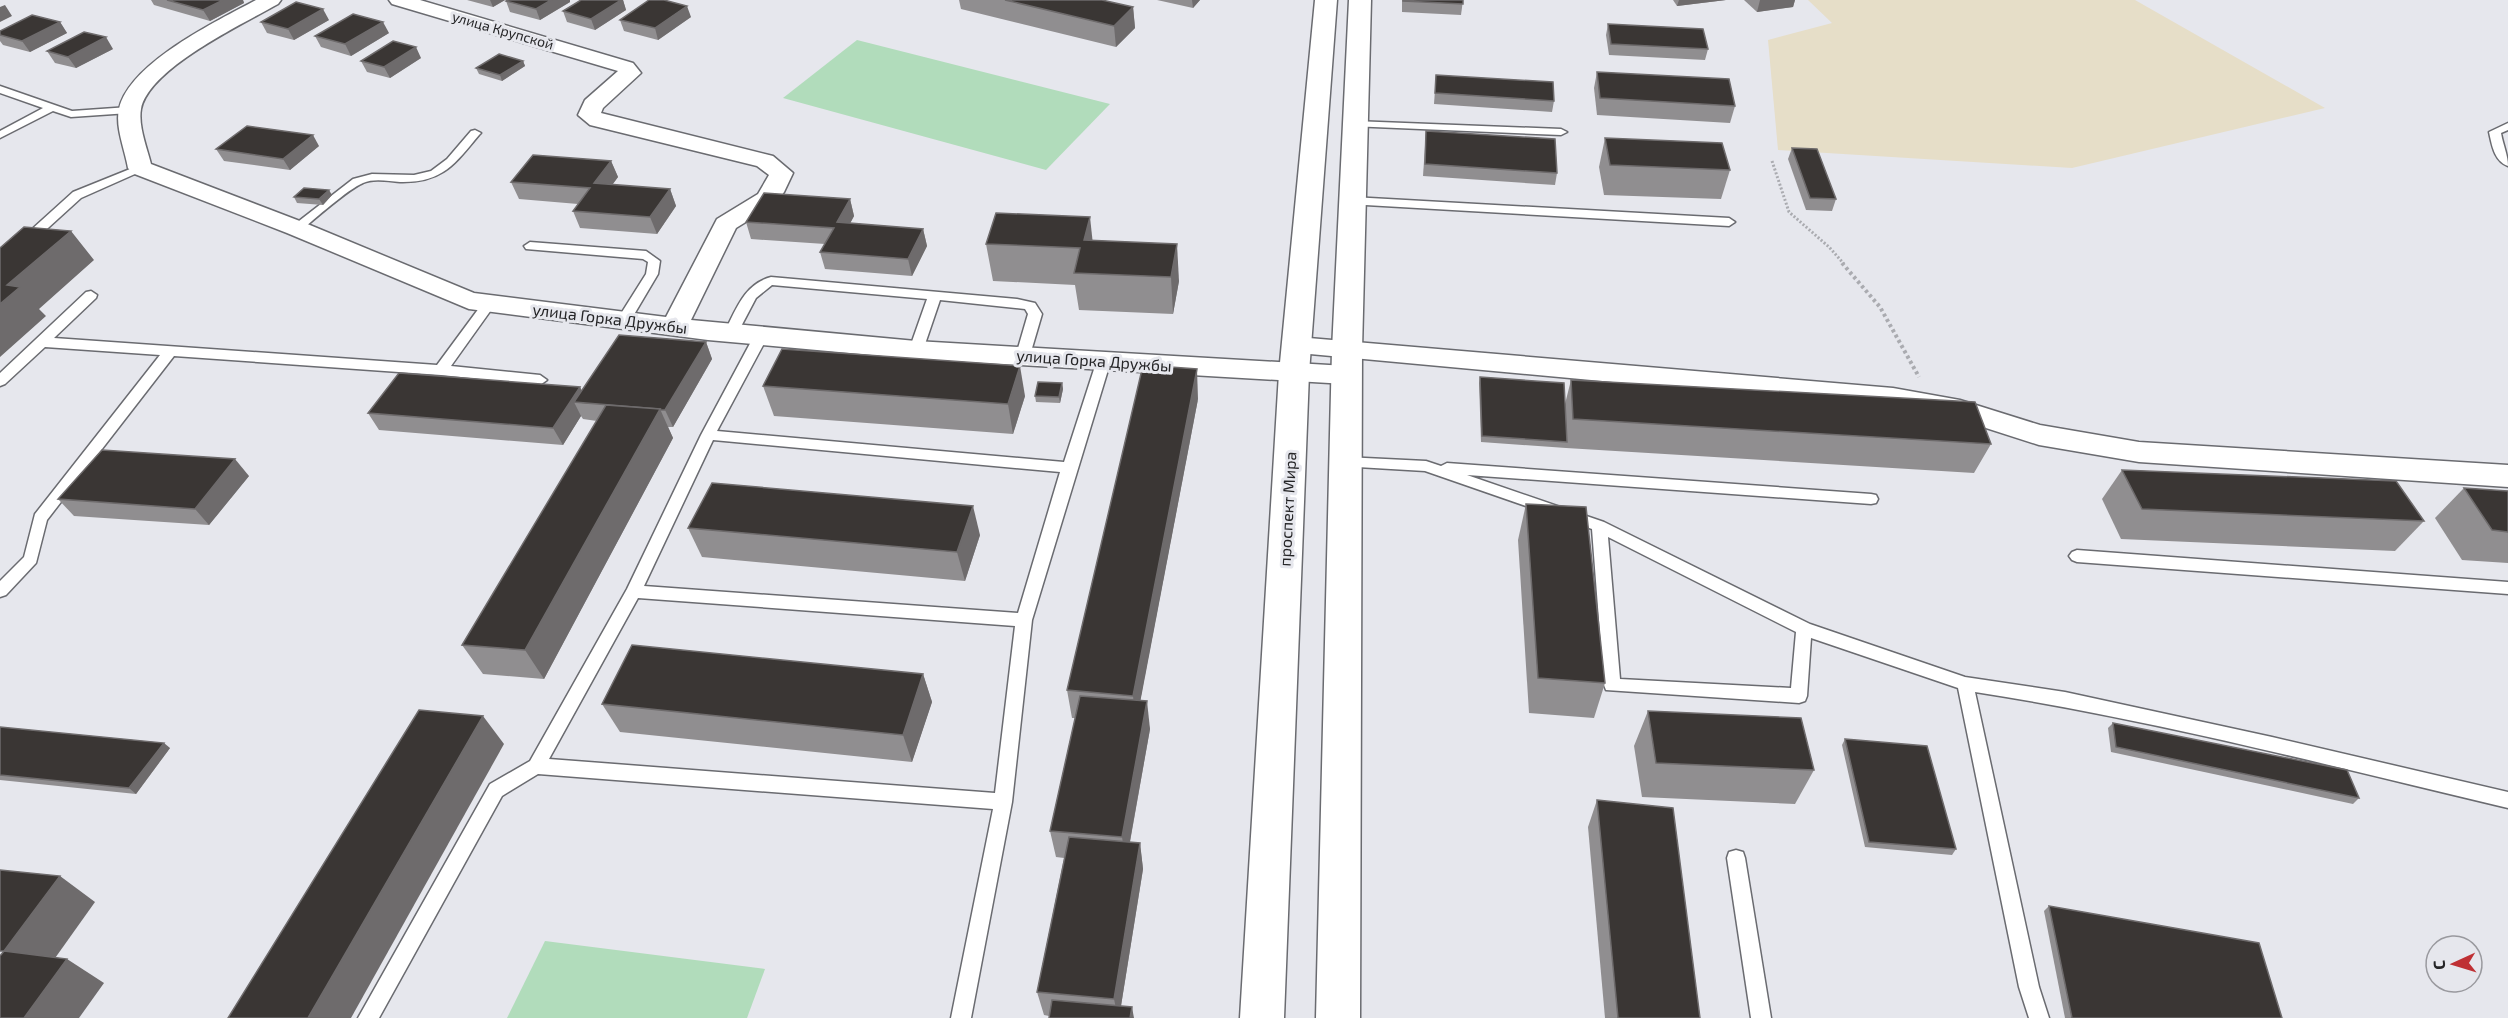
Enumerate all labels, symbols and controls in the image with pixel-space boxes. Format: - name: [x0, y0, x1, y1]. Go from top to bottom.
- street label: улица Крупской: [450, 7, 556, 53]
- street label: улица Горка Дружбы: [531, 299, 688, 338]
- street label: улица Горка Дружбы: [1016, 345, 1172, 376]
- street label: проспект Мира: [1275, 451, 1299, 567]
- north arrow: [2424, 934, 2484, 994]
- text: С: [2429, 960, 2448, 970]

